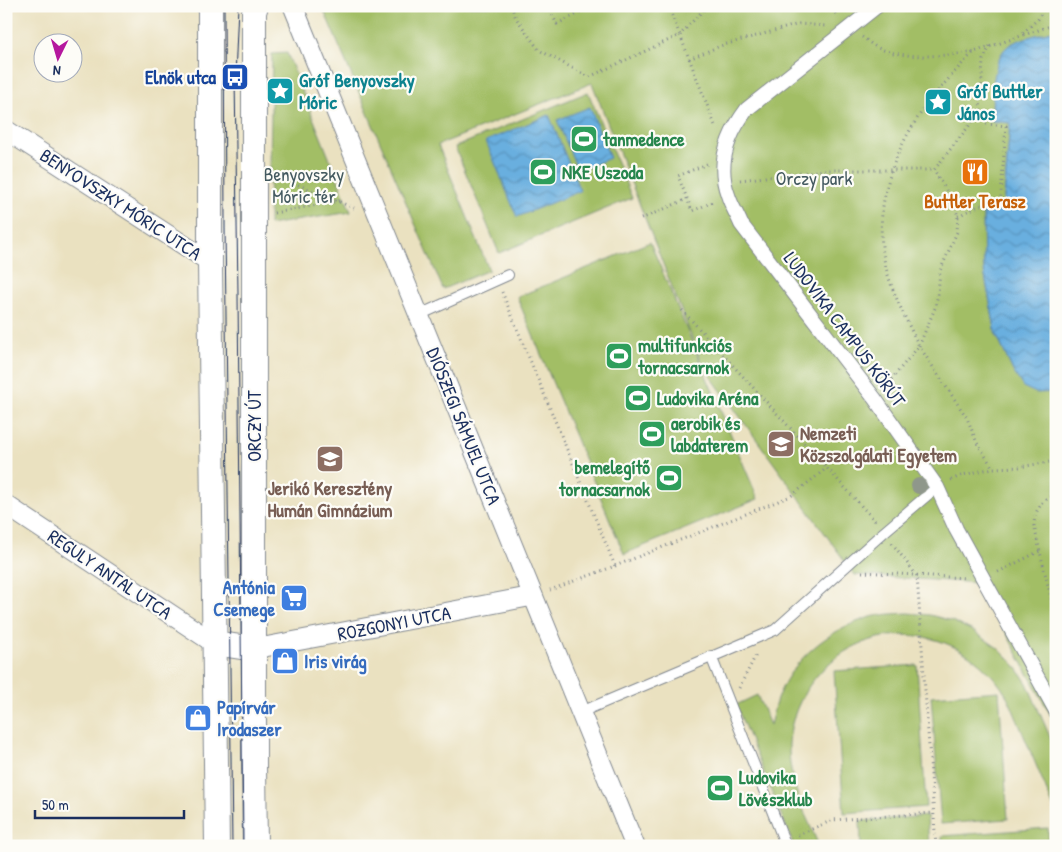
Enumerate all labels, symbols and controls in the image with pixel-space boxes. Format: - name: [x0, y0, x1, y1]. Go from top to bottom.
- north arrow: [32, 32, 82, 82]
- text: N: [52, 62, 61, 81]
- bus stop icon: Elnök utca: [220, 62, 250, 92]
- place label: Elnök utca: [145, 64, 217, 90]
- place label: Gróf Benyovszky Móric: [299, 67, 415, 115]
- place icon: Gróf Benyovszky Móric: [265, 76, 295, 106]
- place label: Gróf Buttler János: [957, 78, 1043, 126]
- place icon: Gróf Buttler János: [923, 87, 953, 117]
- sports icon: tanmedence: [569, 124, 599, 154]
- place label: tanmedence: [602, 126, 685, 152]
- street label: BENYOVSZKY MÓRIC UTCA: [35, 142, 207, 266]
- sports icon: NKE Uszoda: [528, 157, 558, 187]
- restaurant icon: Buttler Terasz: [960, 157, 990, 187]
- place label: NKE Uszoda: [562, 159, 644, 185]
- park label: Benyovszky Móric tér: [264, 161, 344, 209]
- park label: Orczy park: [776, 165, 852, 191]
- place label: Buttler Terasz: [924, 188, 1026, 214]
- street label: LUDOVIKA CAMPUS KÖRÚT: [778, 246, 913, 413]
- place label: multifunkciós tornacsarnok: [637, 332, 733, 380]
- sports icon: multifunkciós tornacsarnok: [604, 341, 634, 371]
- street label: DIÓSZEGI SÁMUEL UTCA: [421, 344, 507, 508]
- sports icon: Ludovika Aréna: [623, 383, 653, 413]
- place label: Ludovika Aréna: [657, 385, 759, 411]
- street label: ORCZY ÚT: [241, 389, 267, 462]
- place label: aerobik és labdaterem: [671, 410, 748, 458]
- sports icon: aerobik és labdaterem: [637, 419, 667, 449]
- place label: Nemzeti Közszolgálati Egyetem: [800, 420, 957, 469]
- school or university icon: Nemzeti Közszolgálati Egyetem: [766, 429, 796, 459]
- school or university icon: Jerikó Keresztény Humán Gimnázium: [315, 444, 345, 474]
- place label: bemelegítő tornacsarnok: [558, 454, 650, 502]
- sports icon: bemelegítő tornacsarnok: [654, 463, 684, 493]
- place label: Jerikó Keresztény Humán Gimnázium: [267, 475, 393, 523]
- street label: REGULY ANTAL UTCA: [43, 523, 177, 625]
- place label: Antónia Csemege: [213, 574, 276, 623]
- supermarket icon: Antónia Csemege: [279, 583, 309, 613]
- street label: ROZGONYI UTCA: [335, 599, 453, 647]
- shop icon: Iris virág: [270, 646, 300, 676]
- place label: Iris virág: [304, 648, 367, 675]
- place label: Papírvár Irodaszer: [217, 694, 282, 742]
- shop icon: Papírvár Irodaszer: [183, 703, 213, 733]
- place label: Ludovika Lövészklub: [739, 764, 813, 812]
- sports icon: Ludovika Lövészklub: [705, 773, 735, 803]
- scale bar: [35, 787, 184, 819]
- text: 50 m: [42, 794, 69, 815]

